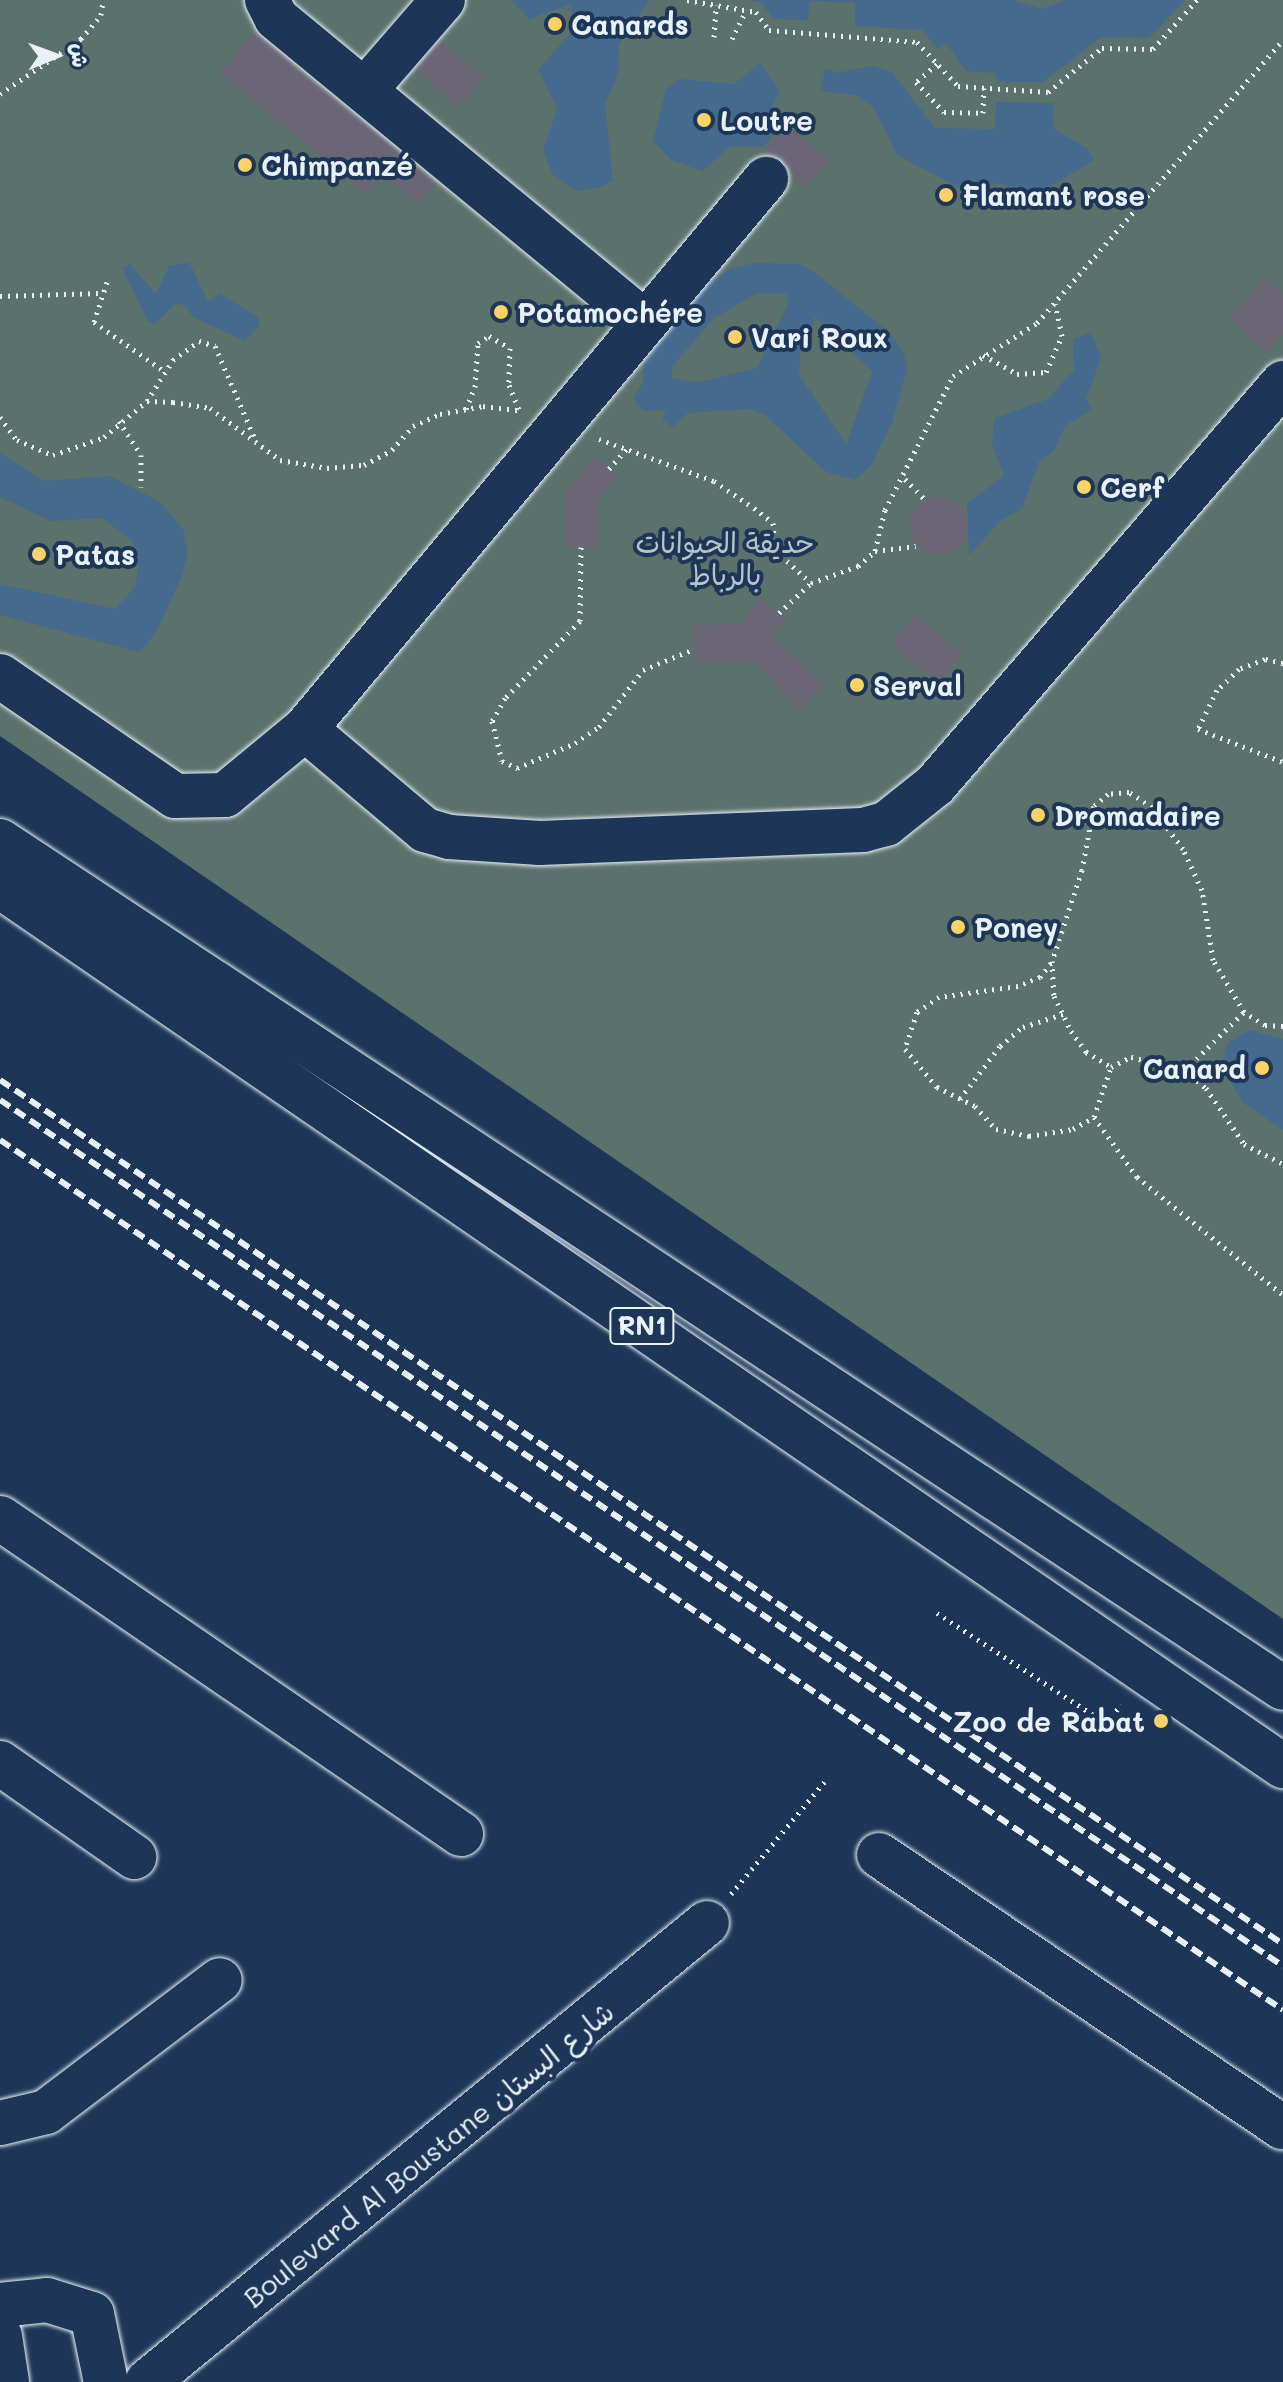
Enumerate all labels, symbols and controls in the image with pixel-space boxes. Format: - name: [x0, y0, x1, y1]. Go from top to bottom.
- place label: Canards: [571, 7, 689, 41]
- marker: Canards: [546, 15, 564, 33]
- north arrow: [16, 16, 96, 96]
- text: ش: [66, 43, 95, 68]
- place label: Loutre: [720, 103, 813, 137]
- marker: Loutre: [695, 111, 713, 129]
- place label: Chimpanzé: [261, 148, 413, 182]
- marker: Chimpanzé: [236, 156, 254, 174]
- place label: Flamant rose: [962, 178, 1145, 212]
- marker: Flamant rose: [937, 186, 955, 204]
- place label: Potamochére: [517, 295, 703, 329]
- marker: Potamochére: [492, 303, 510, 321]
- place label: Vari Roux: [751, 320, 888, 354]
- marker: Vari Roux: [726, 328, 744, 346]
- place label: Cerf: [1100, 470, 1164, 504]
- marker: Cerf: [1075, 478, 1093, 496]
- park label: حديقة الحيوانات بالرباط: [636, 525, 814, 591]
- place label: Patas: [55, 537, 135, 571]
- marker: Patas: [30, 545, 48, 563]
- place label: Serval: [873, 668, 962, 702]
- marker: Serval: [848, 676, 866, 694]
- place label: Dromadaire: [1054, 798, 1221, 832]
- marker: Dromadaire: [1029, 806, 1047, 824]
- place label: Poney: [974, 910, 1058, 944]
- marker: Poney: [949, 918, 967, 936]
- place label: Canard: [1142, 1051, 1246, 1085]
- marker: Canard: [1253, 1059, 1271, 1077]
- road number: RN1: [608, 1304, 676, 1348]
- place label: Zoo de Rabat: [953, 1704, 1145, 1738]
- marker: Zoo de Rabat: [1152, 1712, 1170, 1730]
- street label: Boulevard Al Boustane شارع البستان: [236, 1994, 620, 2314]

